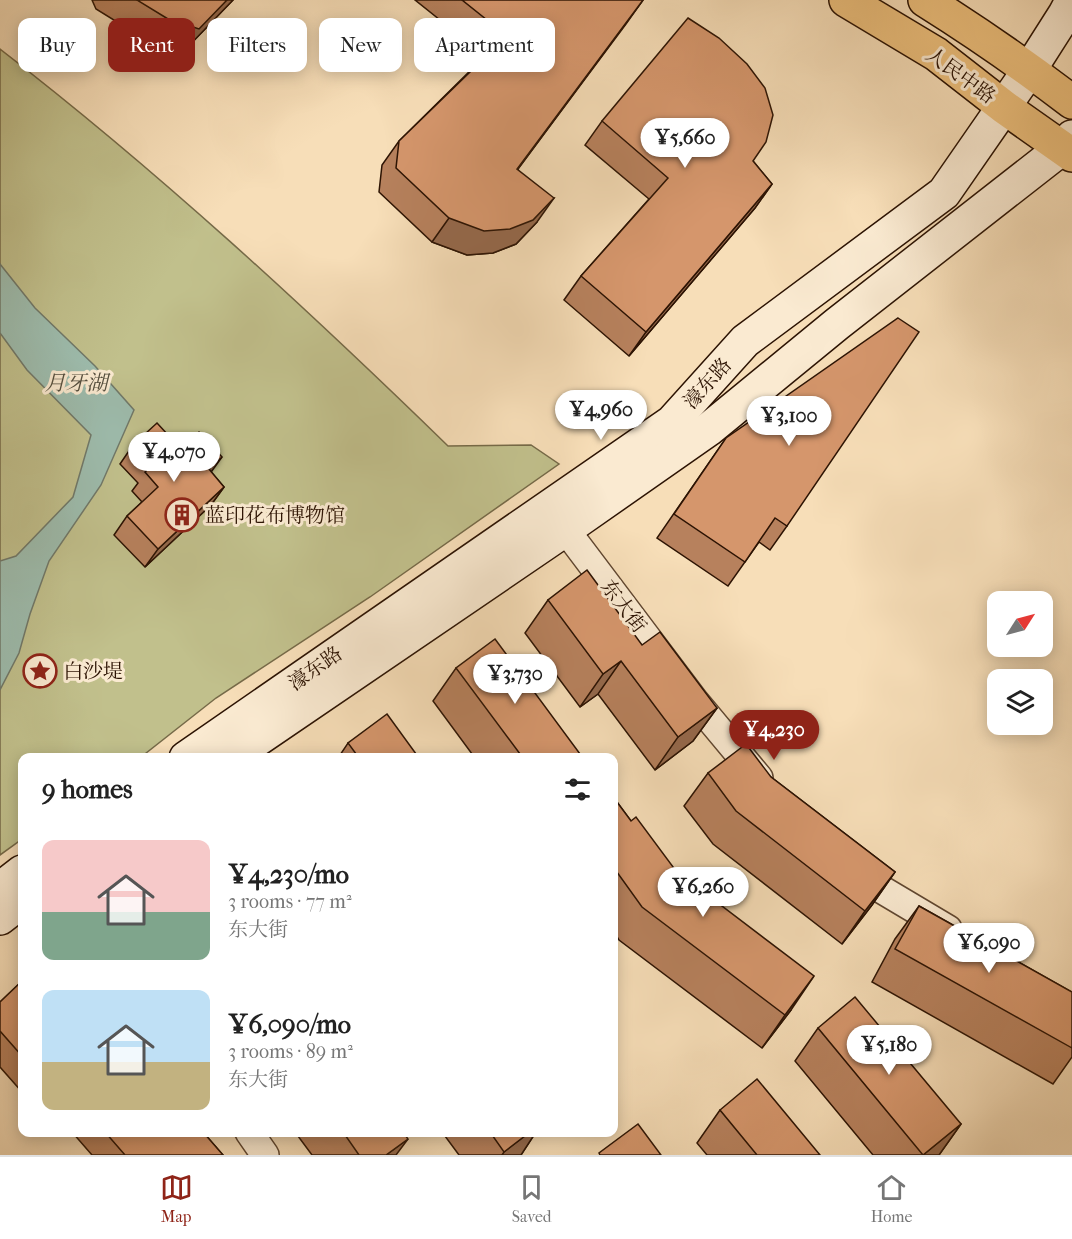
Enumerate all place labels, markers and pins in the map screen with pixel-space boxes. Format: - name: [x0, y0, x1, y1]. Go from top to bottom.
- pin: ¥5,660: [636, 118, 734, 169]
- pin: ¥4,960: [552, 390, 650, 441]
- pin: ¥3,100: [740, 396, 838, 447]
- pin: ¥4,070: [125, 432, 223, 483]
- building icon: 蓝印花布博物馆: [164, 497, 200, 533]
- place label: 蓝印花布博物馆: [205, 504, 345, 527]
- place icon: 白沙堤: [22, 653, 58, 689]
- pin: ¥3,730: [466, 654, 564, 705]
- place label: 白沙堤: [63, 660, 123, 683]
- pin: ¥4,230: [725, 710, 823, 761]
- pin: ¥6,260: [654, 867, 752, 918]
- pin: ¥6,090: [940, 923, 1038, 974]
- pin: ¥5,180: [840, 1025, 938, 1076]

